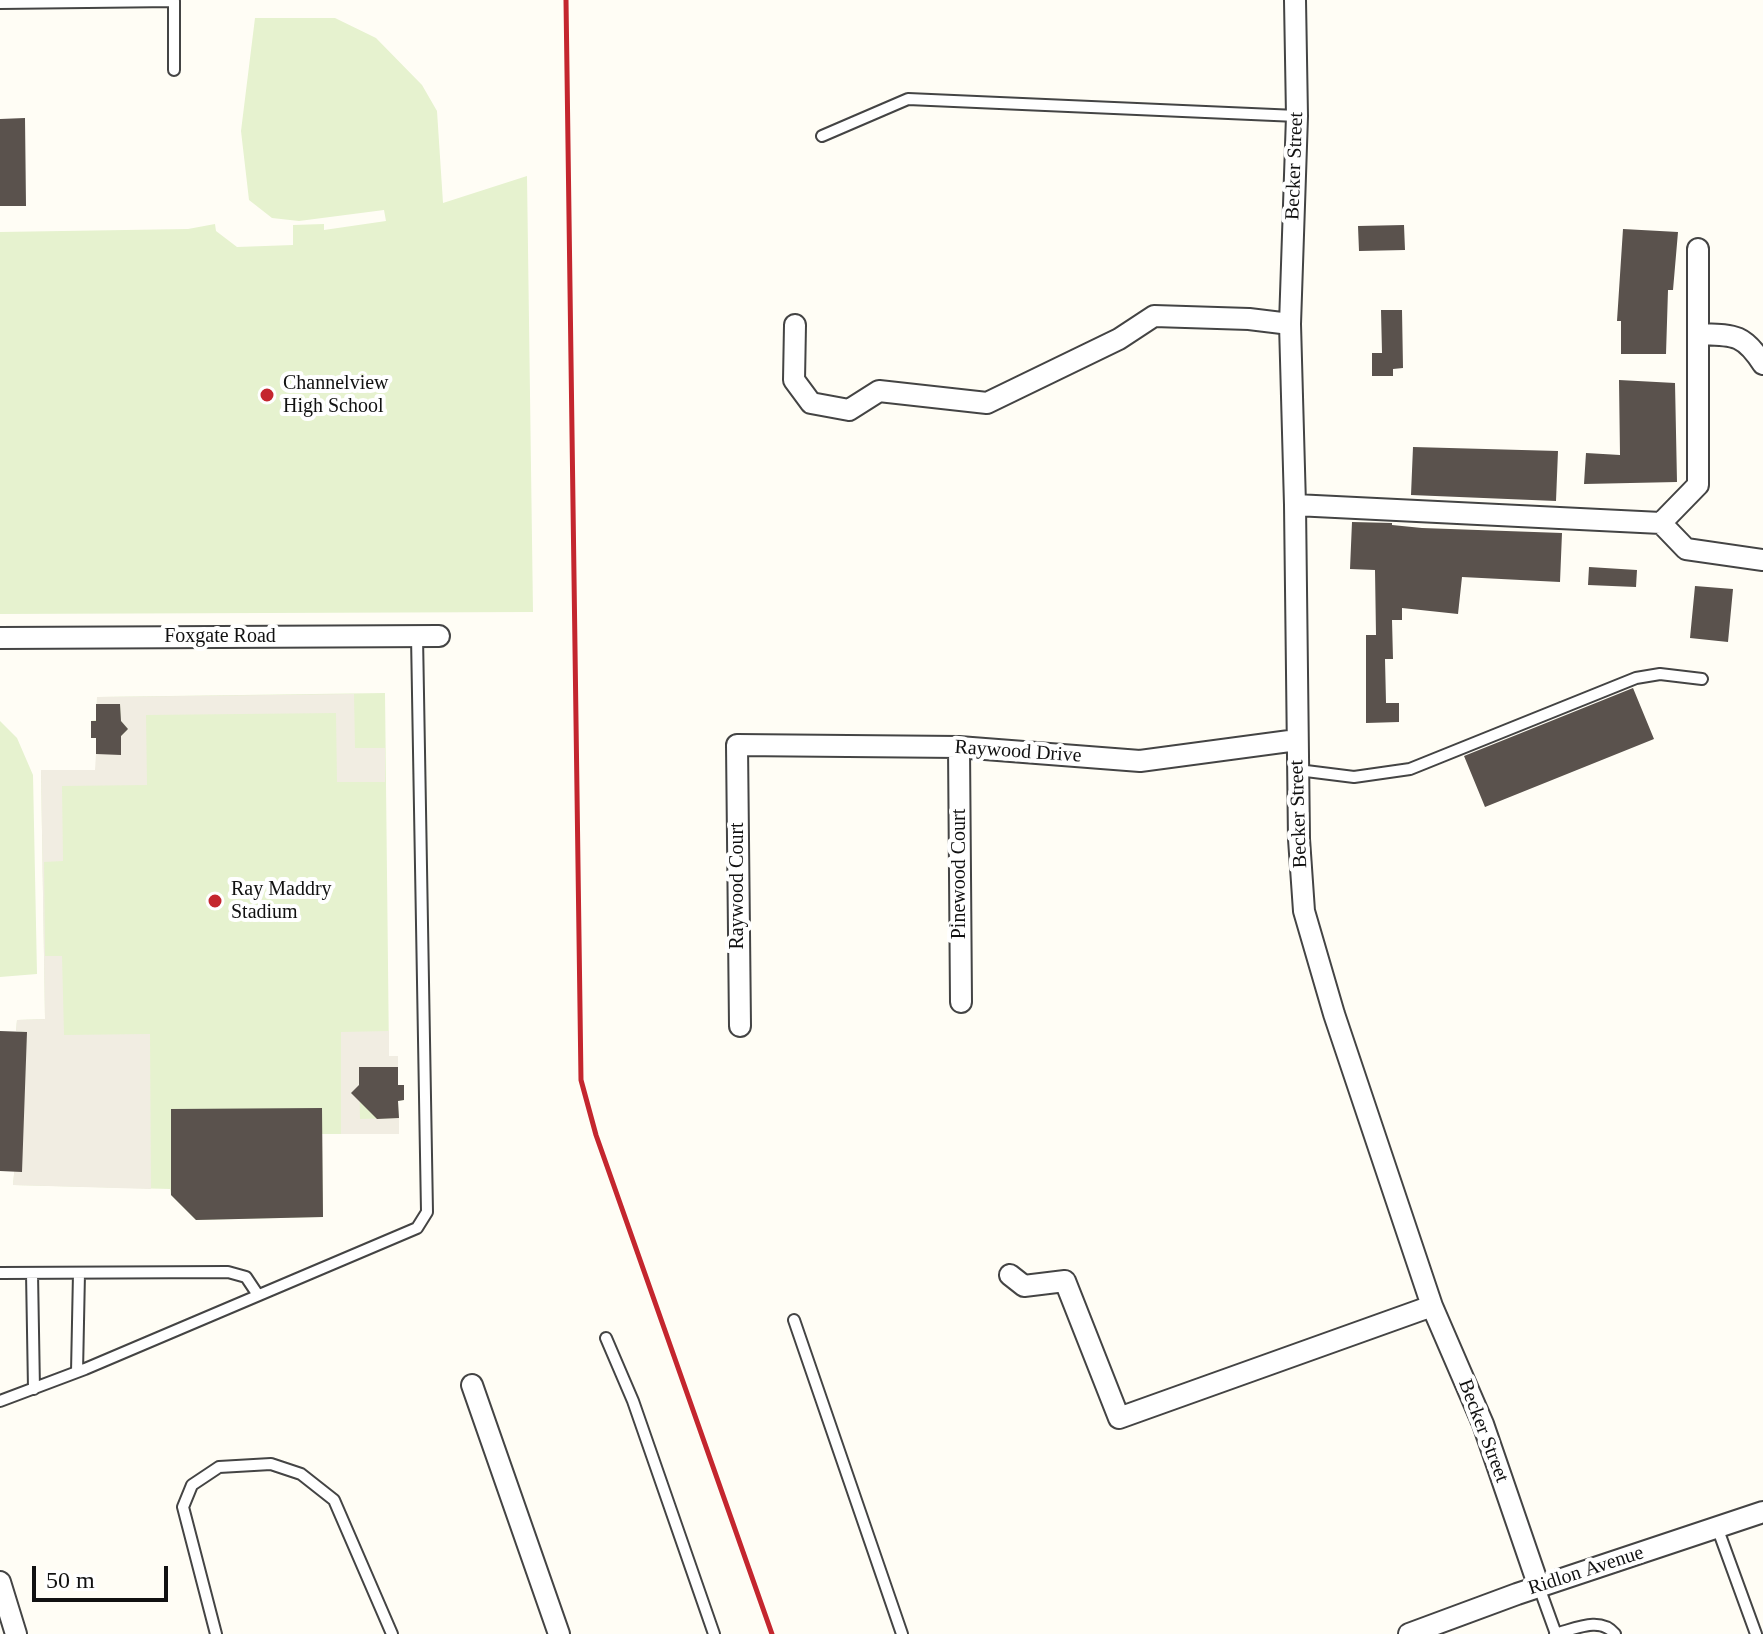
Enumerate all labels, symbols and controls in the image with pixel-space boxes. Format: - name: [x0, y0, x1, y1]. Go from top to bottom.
- street label: Becker Street: [1281, 111, 1309, 221]
- place label: Channelview High School: [283, 372, 389, 419]
- marker: Channelview High School: [258, 386, 276, 404]
- street label: Foxgate Road: [164, 625, 276, 649]
- street label: Raywood Drive: [954, 736, 1082, 768]
- street label: Becker Street: [1285, 759, 1313, 869]
- street label: Pinewood Court: [948, 809, 972, 939]
- street label: Raywood Court: [726, 822, 750, 950]
- place label: Ray Maddry Stadium: [231, 878, 332, 925]
- marker: Ray Maddry Stadium: [206, 892, 224, 910]
- street label: Becker Street: [1452, 1376, 1514, 1486]
- street label: Ridlon Avenue: [1525, 1541, 1647, 1601]
- scale bar: [36, 1550, 172, 1600]
- text: 50 m: [46, 1567, 95, 1593]

